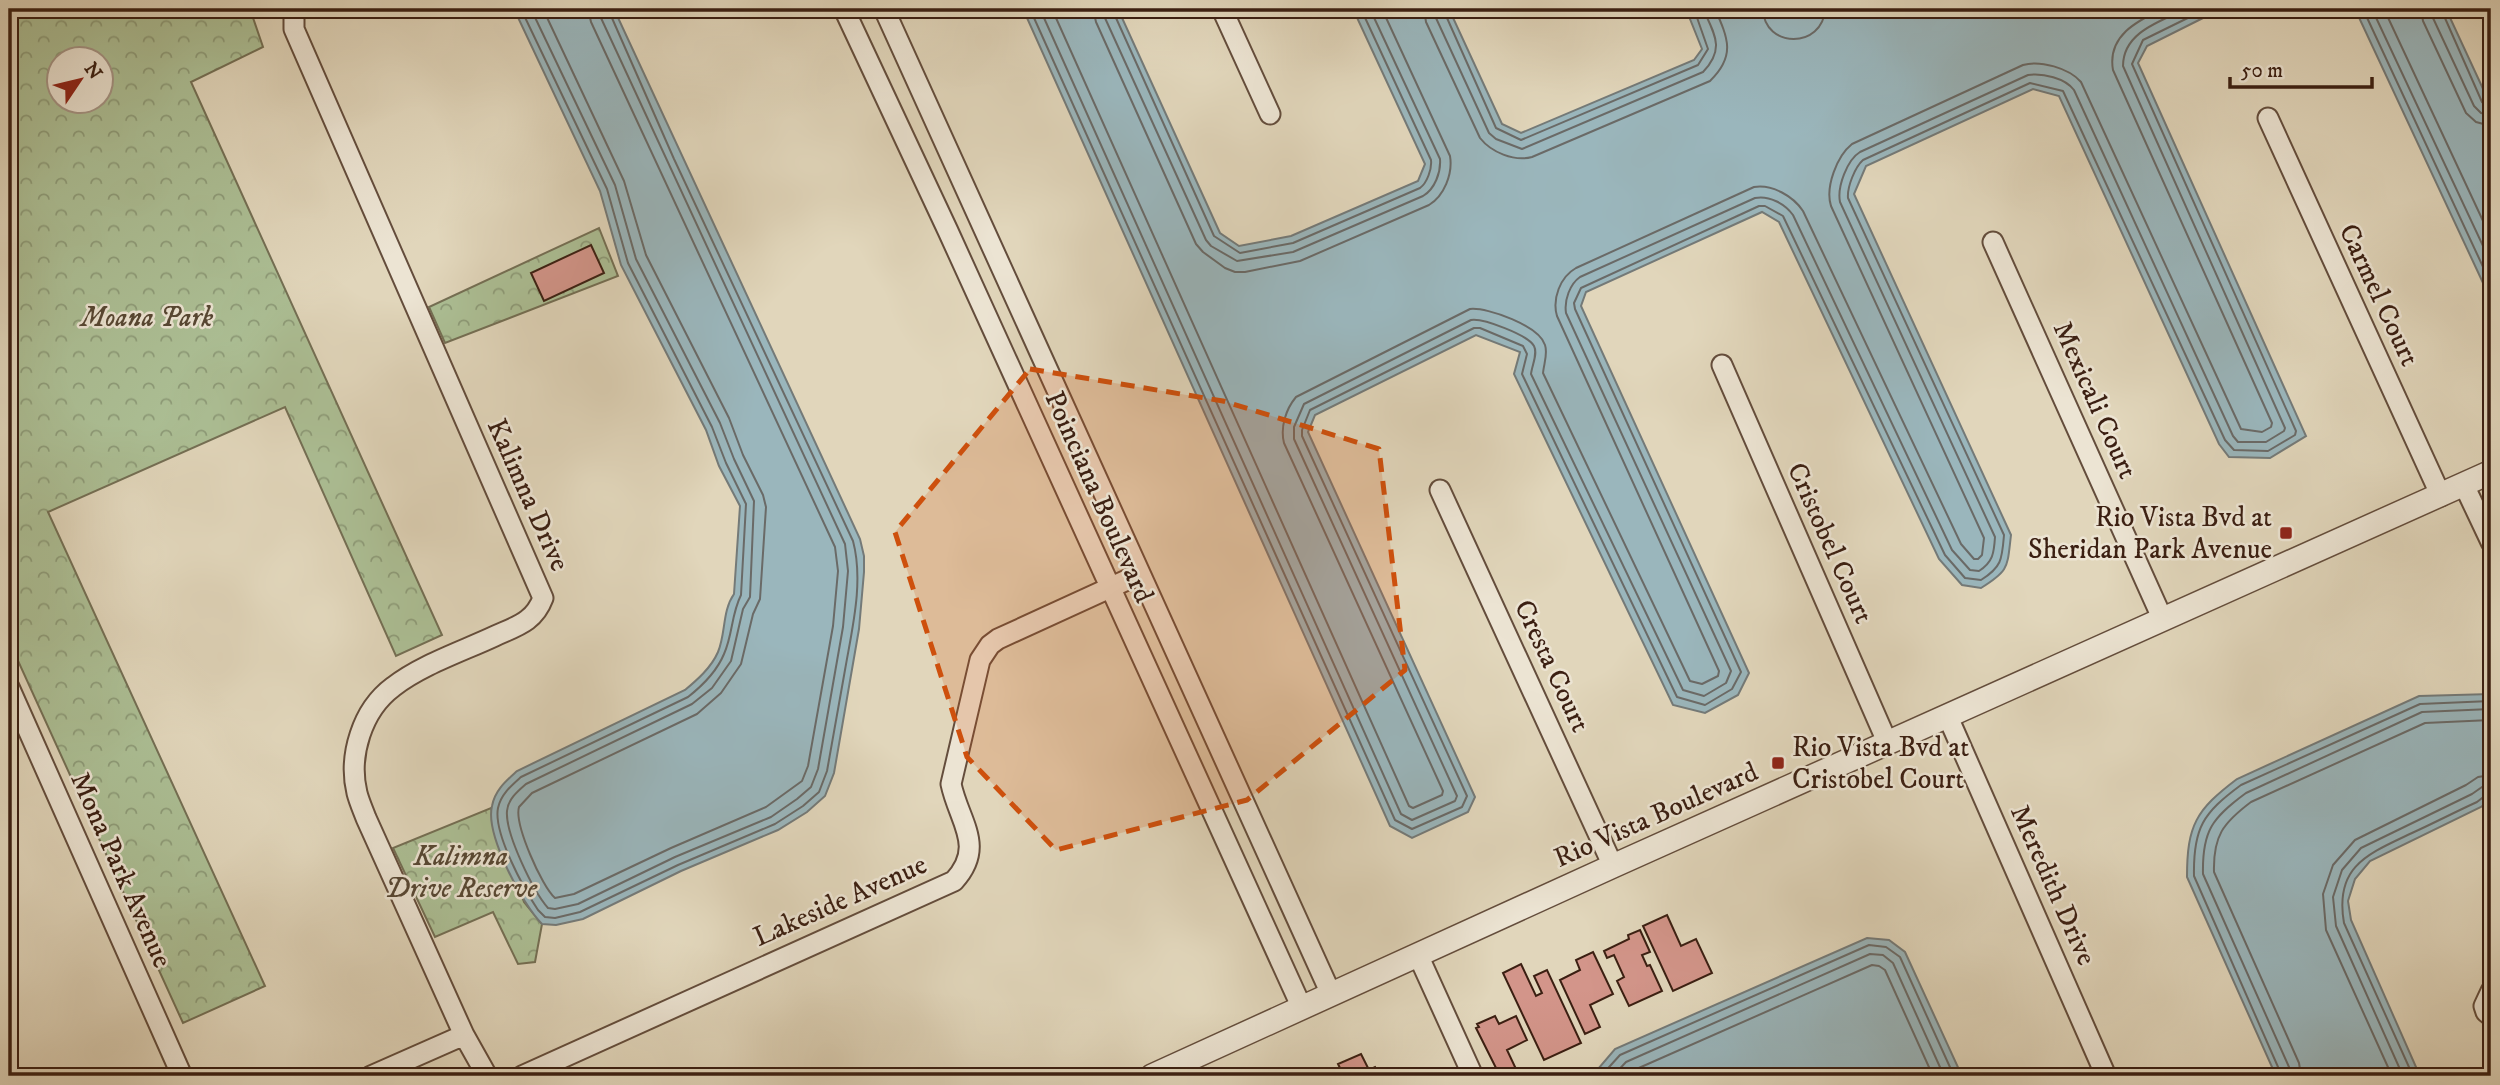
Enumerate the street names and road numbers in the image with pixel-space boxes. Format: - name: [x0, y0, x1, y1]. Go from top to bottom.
- street label: Carmel Court: [2331, 218, 2427, 372]
- street label: Mexicali Court: [2045, 316, 2145, 484]
- street label: Poinciana Boulevard: [1037, 386, 1161, 608]
- street label: Kalimna Drive: [479, 413, 577, 577]
- street label: Cristobel Court: [1779, 457, 1881, 629]
- street label: Cresta Court: [1506, 594, 1598, 738]
- street label: Rio Vista Boulevard: [1549, 754, 1763, 876]
- street label: Mona Park Avenue: [62, 767, 180, 973]
- street label: Meredith Drive: [2002, 799, 2104, 971]
- street label: Lakeside Avenue: [748, 847, 932, 955]

